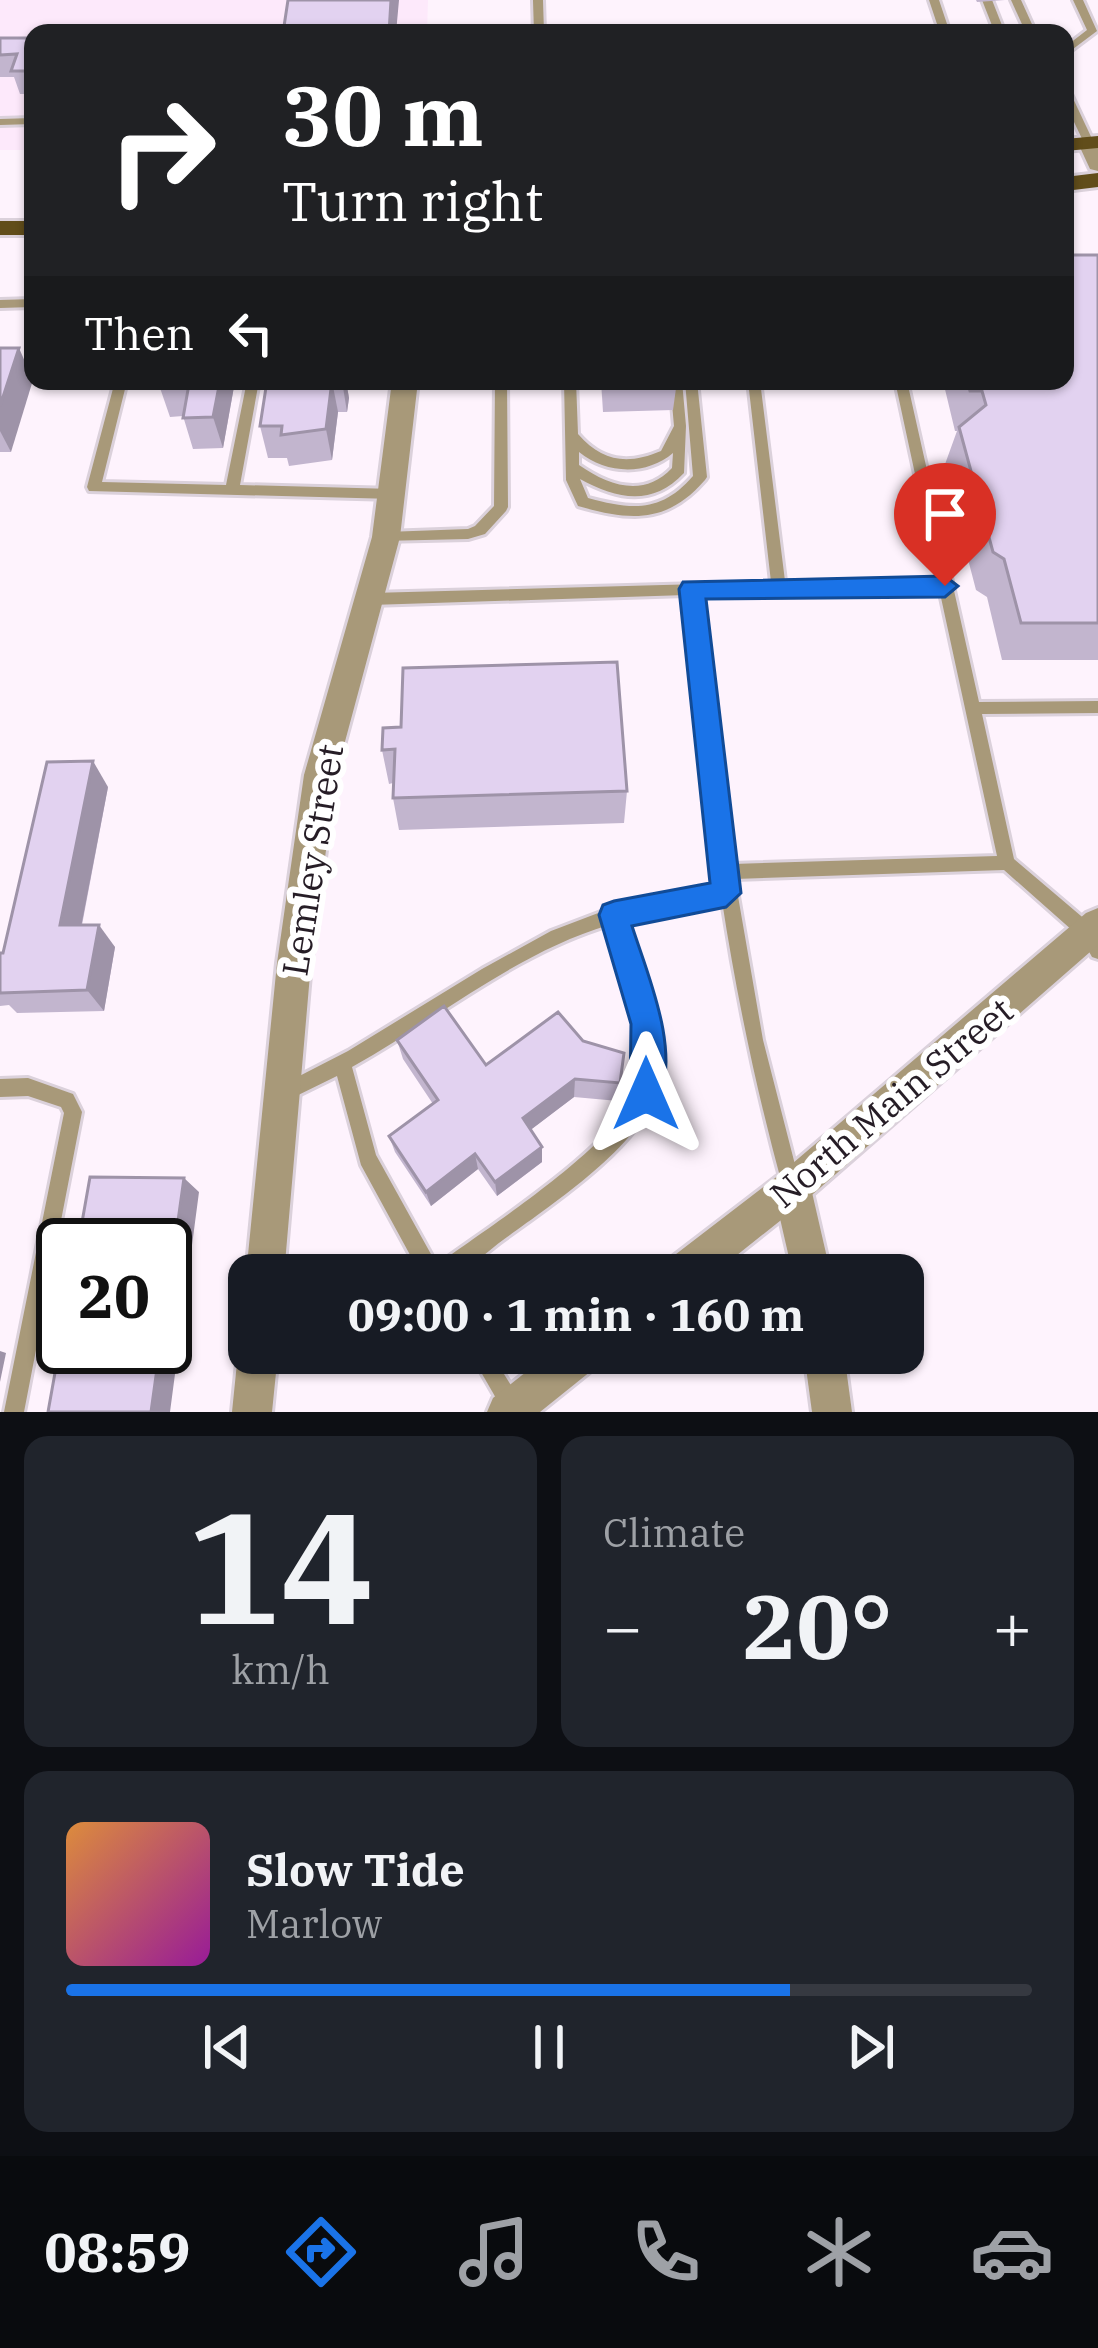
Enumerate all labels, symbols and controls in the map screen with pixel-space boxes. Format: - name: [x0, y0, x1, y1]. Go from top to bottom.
- text: 30 m: [282, 60, 484, 169]
- icon: right: [84, 72, 240, 228]
- text: Turn right: [282, 166, 544, 236]
- icon: left: [218, 300, 284, 366]
- text: Then: [84, 304, 194, 362]
- pin: [894, 463, 996, 586]
- icon: arrive: [912, 481, 978, 547]
- street label: Lemley Street: [271, 741, 353, 979]
- street label: North Main Street: [760, 987, 1022, 1217]
- position arrow: [583, 1031, 709, 1157]
- speed limit sign: 20: [36, 1218, 192, 1374]
- text: 09:00 · 1 min · 160 m: [348, 1285, 804, 1343]
- text: 14: [187, 1464, 374, 1667]
- text: Climate: [603, 1507, 745, 1558]
- text: 20°: [742, 1567, 893, 1684]
- text: −: [603, 1583, 643, 1669]
- text: +: [992, 1583, 1032, 1669]
- text: km/h: [231, 1644, 330, 1695]
- text: Slow Tide: [246, 1840, 465, 1898]
- text: Marlow: [246, 1898, 382, 1949]
- icon: previous: [194, 2014, 260, 2080]
- icon: pause: [516, 2014, 582, 2080]
- icon: next: [838, 2014, 904, 2080]
- icon: directions: [279, 2210, 363, 2294]
- icon: music: [452, 2210, 536, 2294]
- icon: phone: [624, 2210, 708, 2294]
- icon: climate: [797, 2210, 881, 2294]
- icon: car: [970, 2210, 1054, 2294]
- text: 08:59: [44, 2217, 190, 2287]

